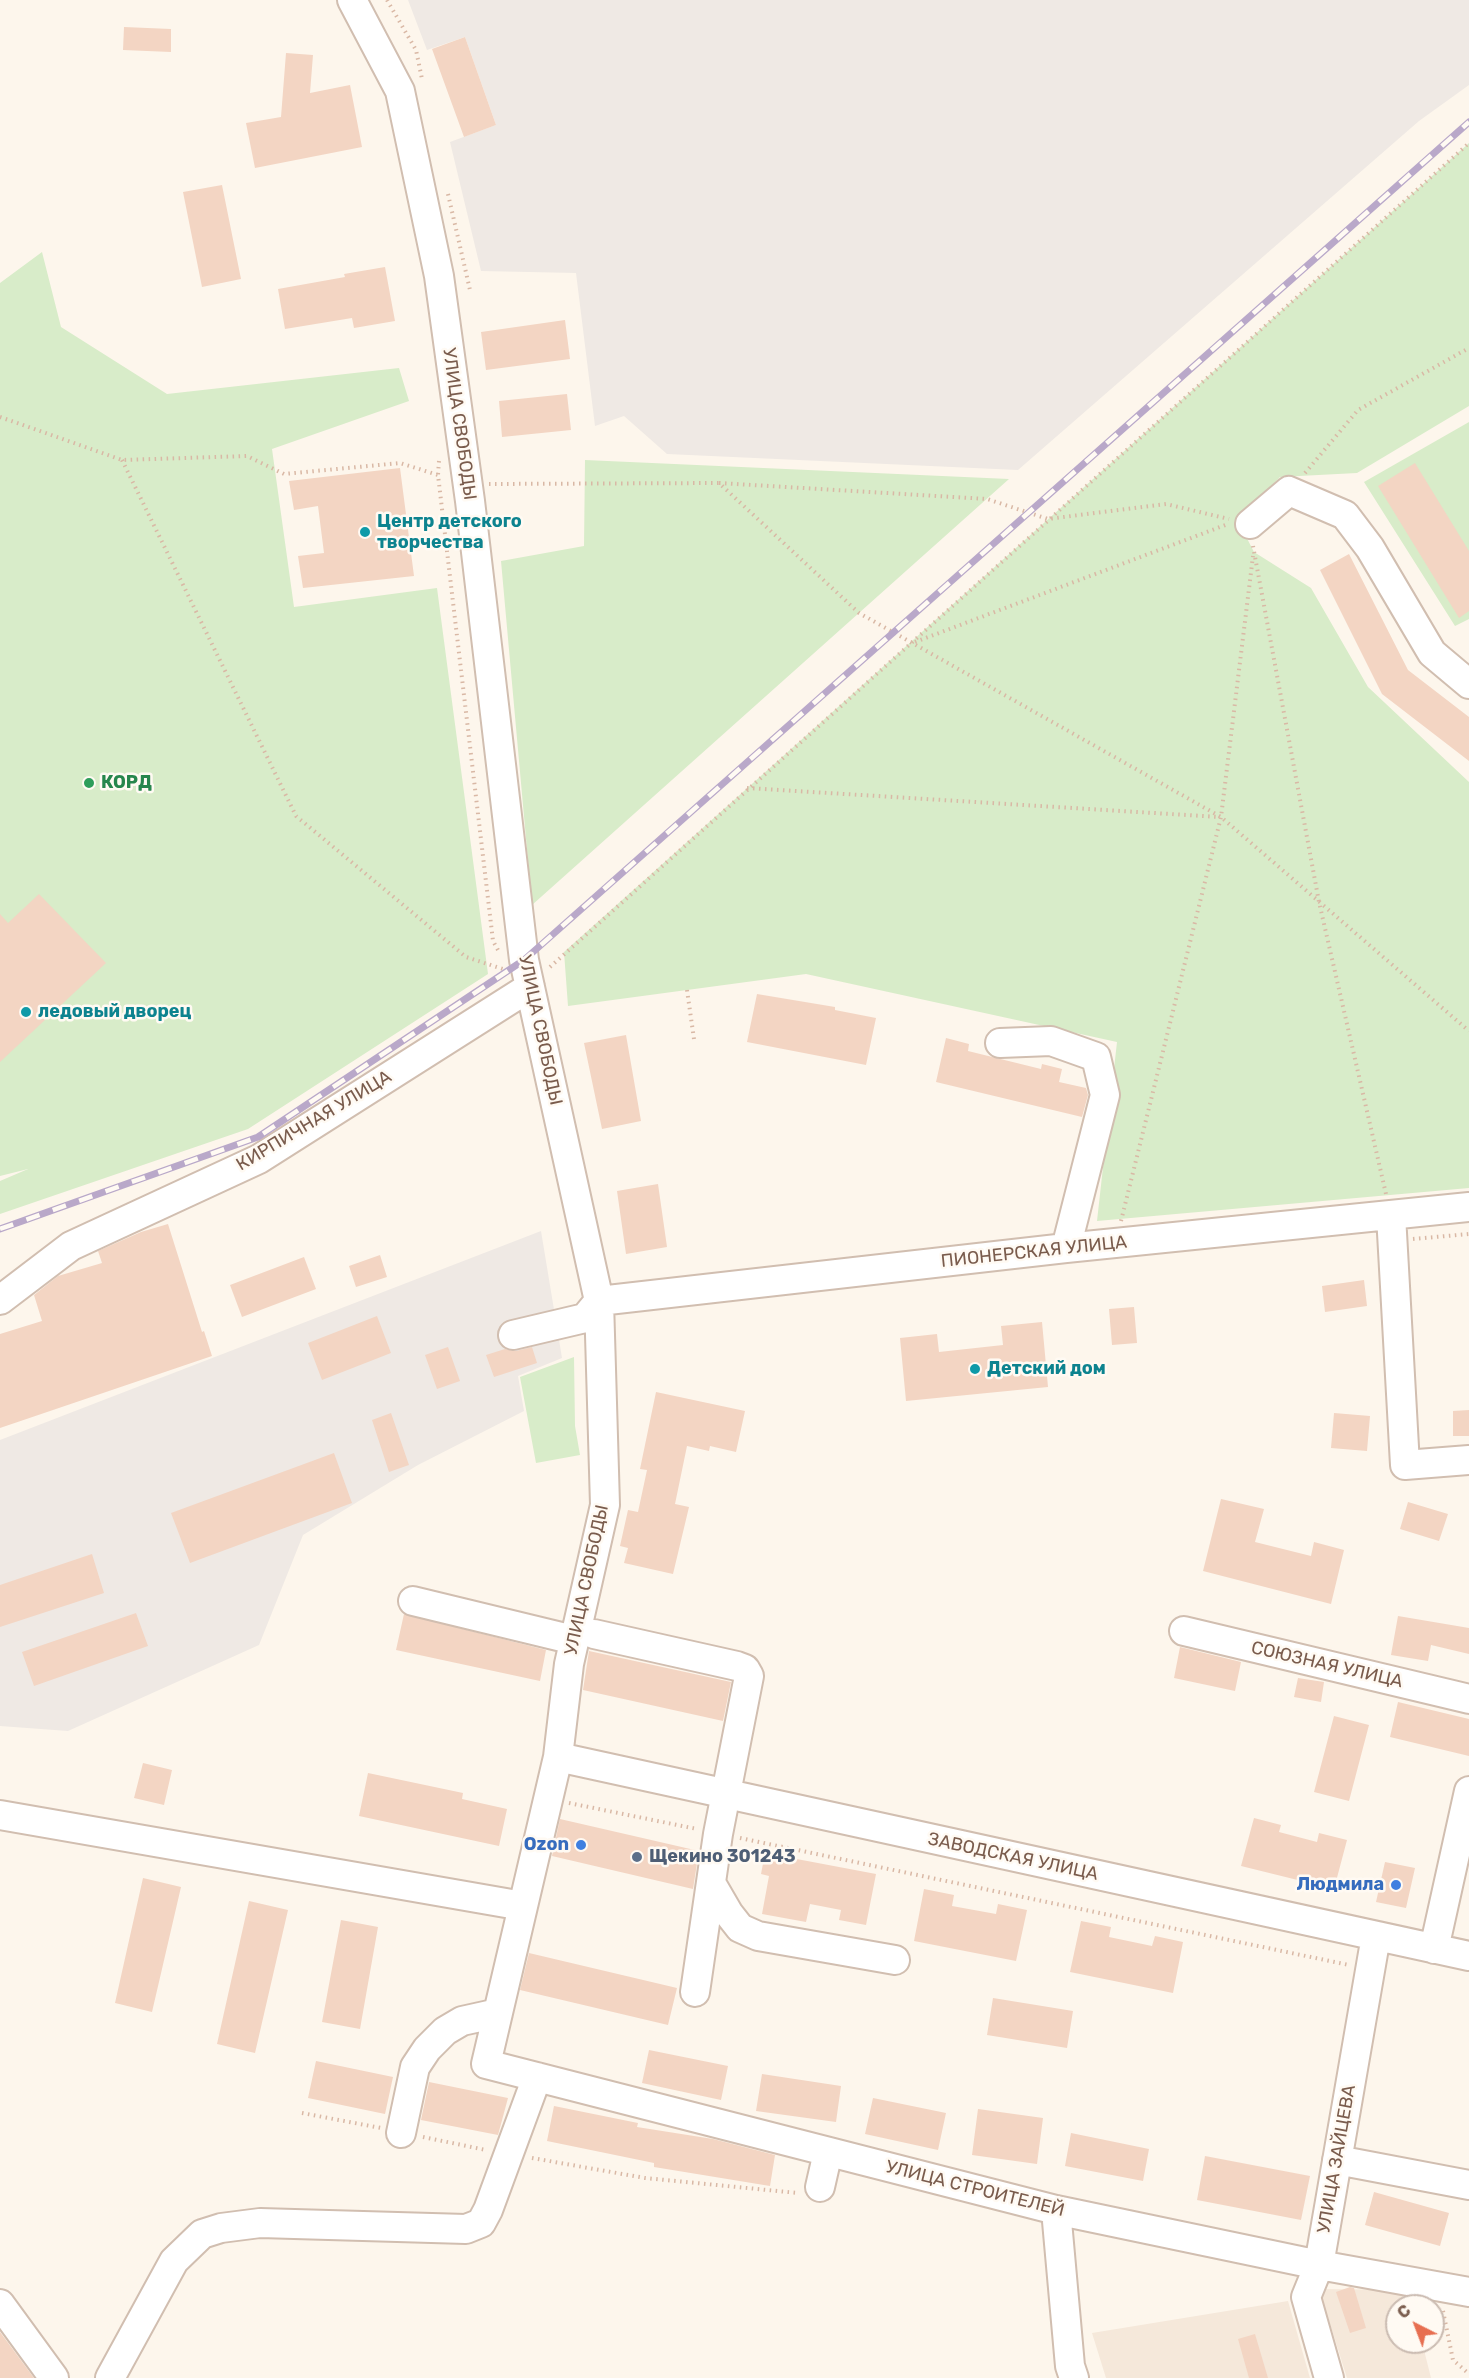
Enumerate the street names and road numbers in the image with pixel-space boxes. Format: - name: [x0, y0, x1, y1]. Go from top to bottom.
- street label: УЛИЦА СВОБОДЫ: [438, 347, 480, 501]
- street label: УЛИЦА СВОБОДЫ: [514, 953, 566, 1107]
- street label: КИРПИЧНАЯ УЛИЦА: [233, 1066, 395, 1176]
- street label: ПИОНЕРСКАЯ УЛИЦА: [940, 1231, 1128, 1273]
- street label: УЛИЦА СВОБОДЫ: [561, 1503, 613, 1657]
- street label: СОЮЗНАЯ УЛИЦА: [1249, 1637, 1405, 1693]
- street label: ЗАВОДСКАЯ УЛИЦА: [926, 1828, 1100, 1886]
- street label: УЛИЦА ЗАЙЦЕВА: [1313, 2083, 1361, 2235]
- street label: УЛИЦА СТРОИТЕЛЕЙ: [883, 2156, 1067, 2222]

